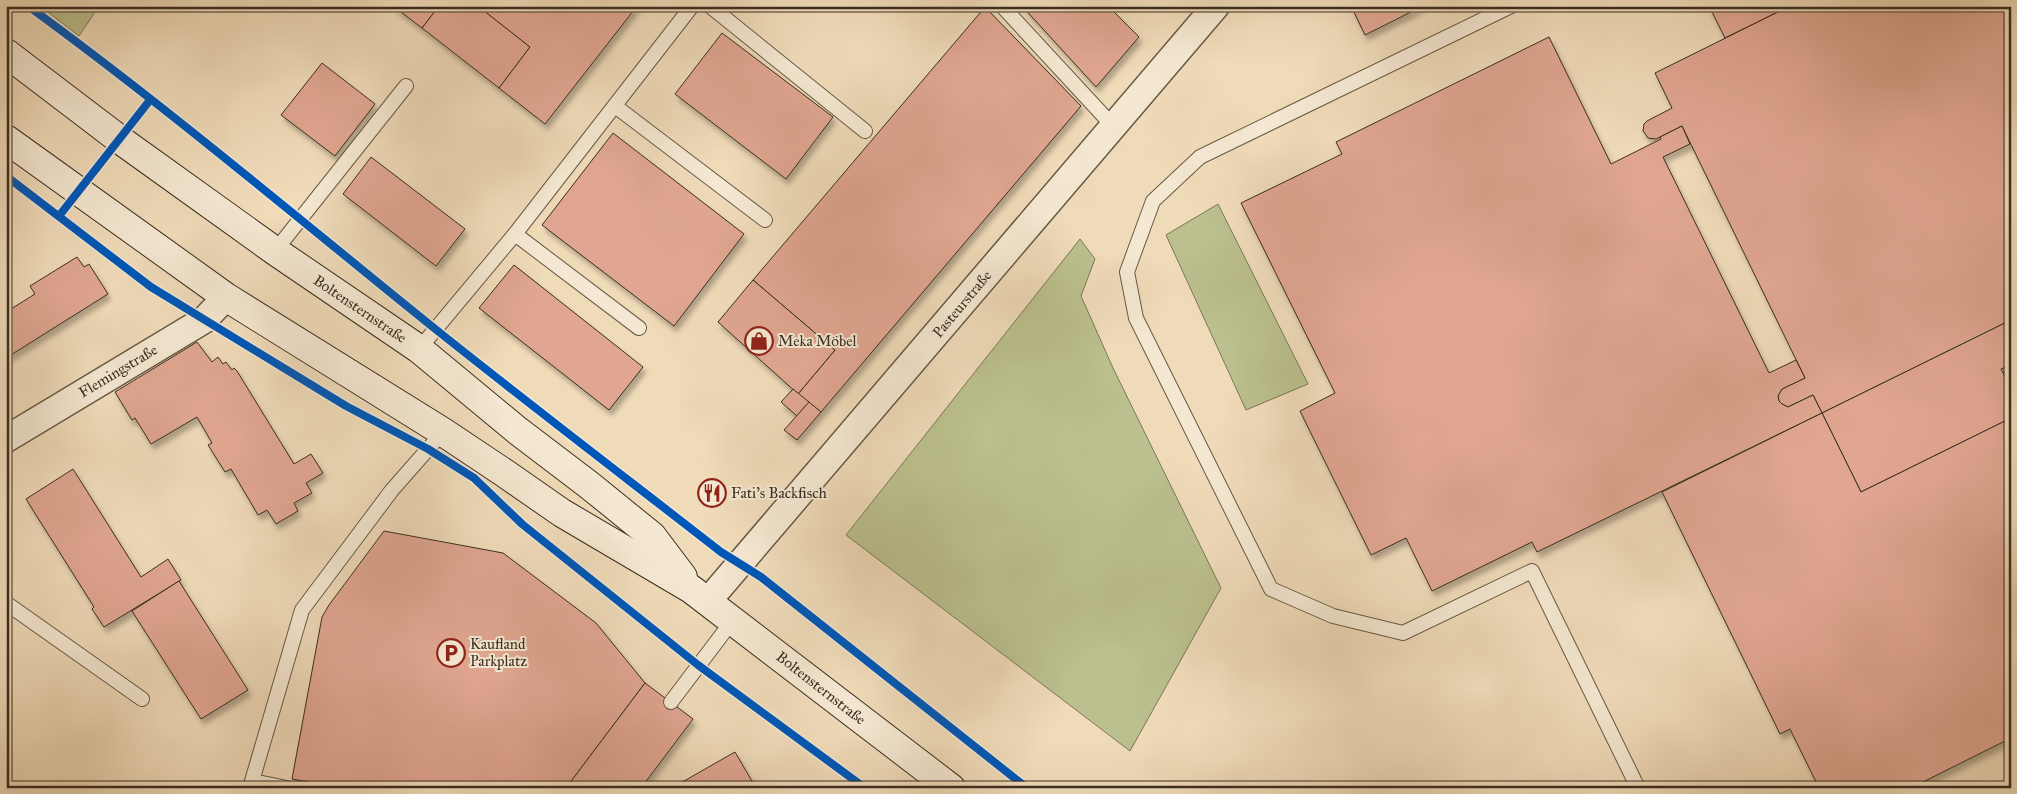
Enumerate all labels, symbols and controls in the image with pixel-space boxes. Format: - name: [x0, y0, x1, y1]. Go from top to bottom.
- street label: Pasteurstraße: [929, 267, 995, 341]
- street label: Boltensternstraße: [310, 271, 410, 347]
- shop icon: Meka Möbel: [744, 326, 774, 356]
- place label: Meka Möbel: [778, 332, 858, 350]
- street label: Flemingstraße: [75, 340, 161, 402]
- restaurant icon: Fati's Backfisch: [697, 478, 727, 508]
- place label: Fati's Backfisch: [731, 484, 828, 502]
- place label: Kaufland Parkplatz: [470, 635, 527, 670]
- parking icon: Kaufland Parkplatz: [436, 638, 466, 668]
- street label: Boltensternstraße: [773, 647, 869, 729]

